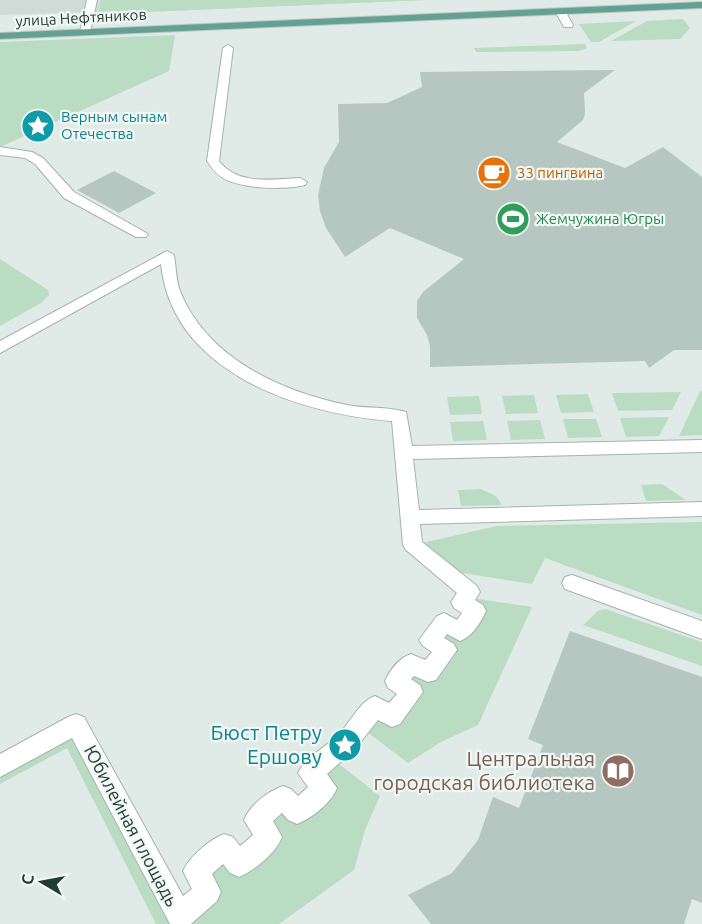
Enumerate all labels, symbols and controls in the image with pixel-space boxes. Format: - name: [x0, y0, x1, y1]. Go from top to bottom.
- street label: улица Нефтяников: [15, 6, 147, 29]
- place icon: Верным сынам Отечества: [20, 108, 56, 144]
- place label: Верным сынам Отечества: [61, 108, 167, 142]
- cafe icon: 33 пингвина: [476, 155, 512, 191]
- place label: 33 пингвина: [517, 164, 603, 181]
- sports icon: Жемчужина Югры: [495, 201, 531, 237]
- place label: Жемчужина Югры: [536, 210, 664, 227]
- place label: Бюст Петру Ершову: [210, 720, 322, 768]
- place icon: Бюст Петру Ершову: [327, 727, 363, 763]
- street label: Юбилейная площадь: [81, 742, 183, 909]
- place label: Центральная городская библиотека: [373, 746, 595, 794]
- library icon: Центральная городская библиотека: [600, 753, 636, 789]
- north arrow: [12, 852, 72, 912]
- text: С: [17, 873, 37, 886]

